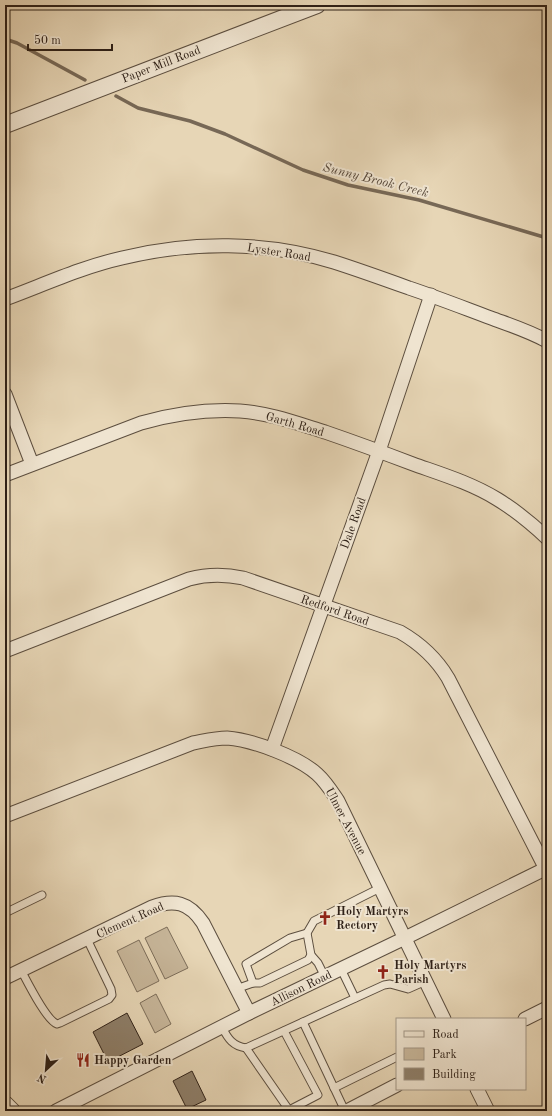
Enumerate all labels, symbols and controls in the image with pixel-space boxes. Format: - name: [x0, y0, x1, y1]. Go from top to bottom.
- scale bar: [28, 26, 112, 52]
- text: 50 m: [34, 34, 61, 47]
- street label: Paper Mill Road: [120, 44, 202, 85]
- water label: Sunny Brook Creek: [321, 161, 430, 200]
- street label: Lyster Road: [246, 242, 312, 264]
- street label: Garth Road: [264, 411, 325, 439]
- street label: Dale Road: [339, 496, 369, 551]
- street label: Redford Road: [299, 594, 370, 628]
- street label: Ulmer Avenue: [322, 786, 368, 857]
- street label: Clement Road: [95, 901, 166, 941]
- place label: Holy Martyrs Rectory: [336, 906, 408, 932]
- church icon: Holy Martyrs Rectory: [317, 910, 333, 926]
- place label: Holy Martyrs Parish: [394, 960, 466, 986]
- church icon: Holy Martyrs Parish: [375, 964, 391, 980]
- street label: Allison Road: [269, 969, 334, 1009]
- legend: [396, 1018, 526, 1090]
- text: Road: [432, 1029, 459, 1041]
- text: Park: [432, 1049, 457, 1061]
- north arrow: [26, 1050, 66, 1090]
- restaurant icon: Happy Garden: [75, 1052, 91, 1068]
- place label: Happy Garden: [94, 1055, 172, 1067]
- text: Building: [432, 1069, 476, 1081]
- text: N: [36, 1071, 48, 1084]

